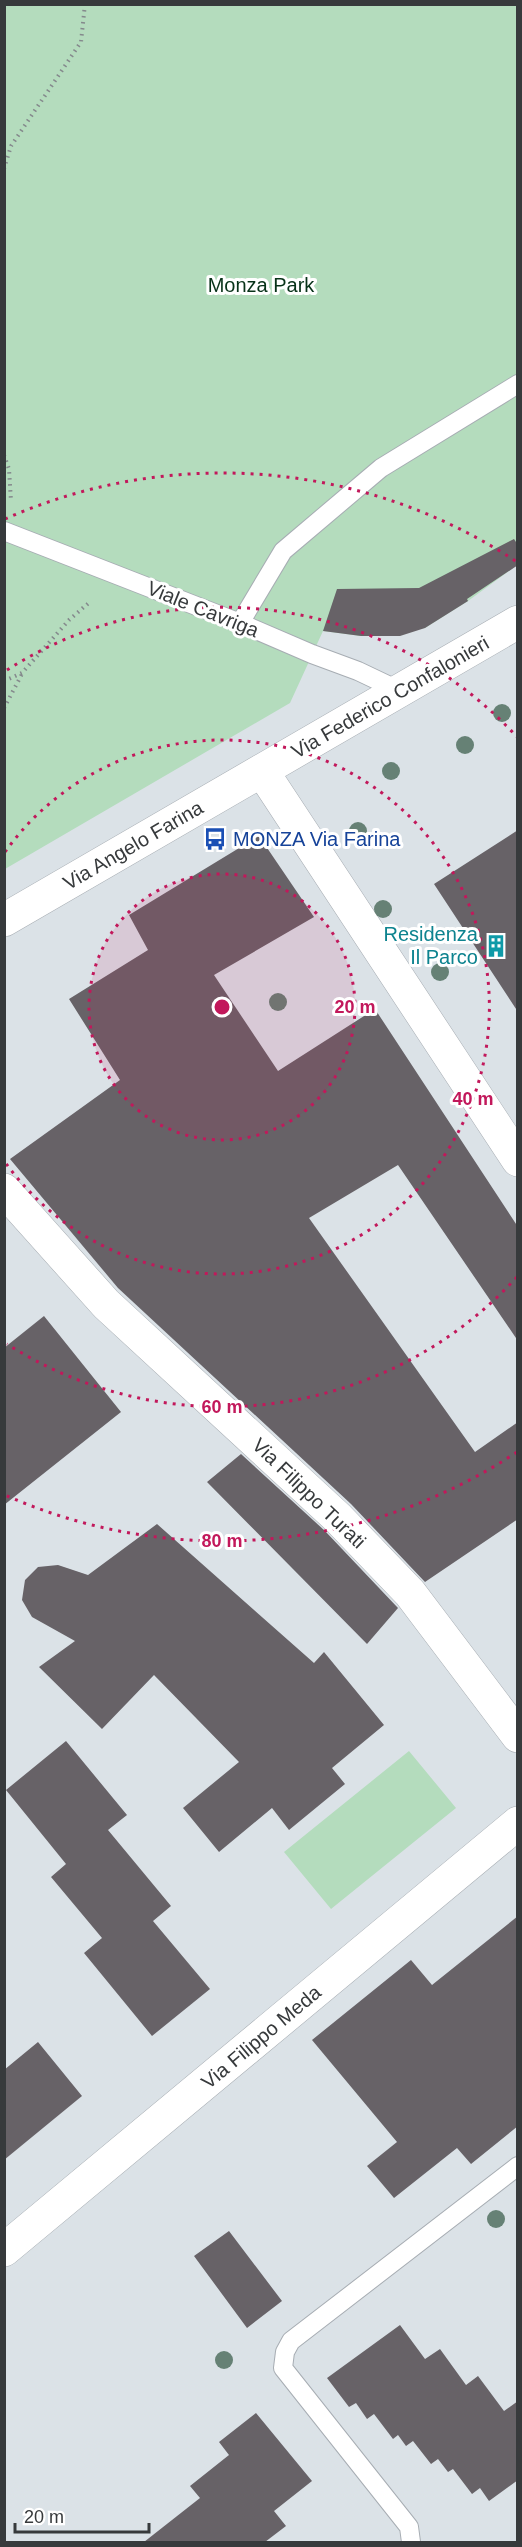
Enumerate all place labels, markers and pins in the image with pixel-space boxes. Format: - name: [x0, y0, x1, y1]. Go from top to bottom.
- bus stop icon: MONZA Via Farina: [202, 826, 228, 852]
- place label: MONZA Via Farina: [233, 828, 401, 850]
- place label: Residenza Il Parco: [383, 923, 479, 968]
- building icon: Residenza Il Parco: [483, 933, 509, 959]
- centre of rings: [212, 997, 232, 1017]

